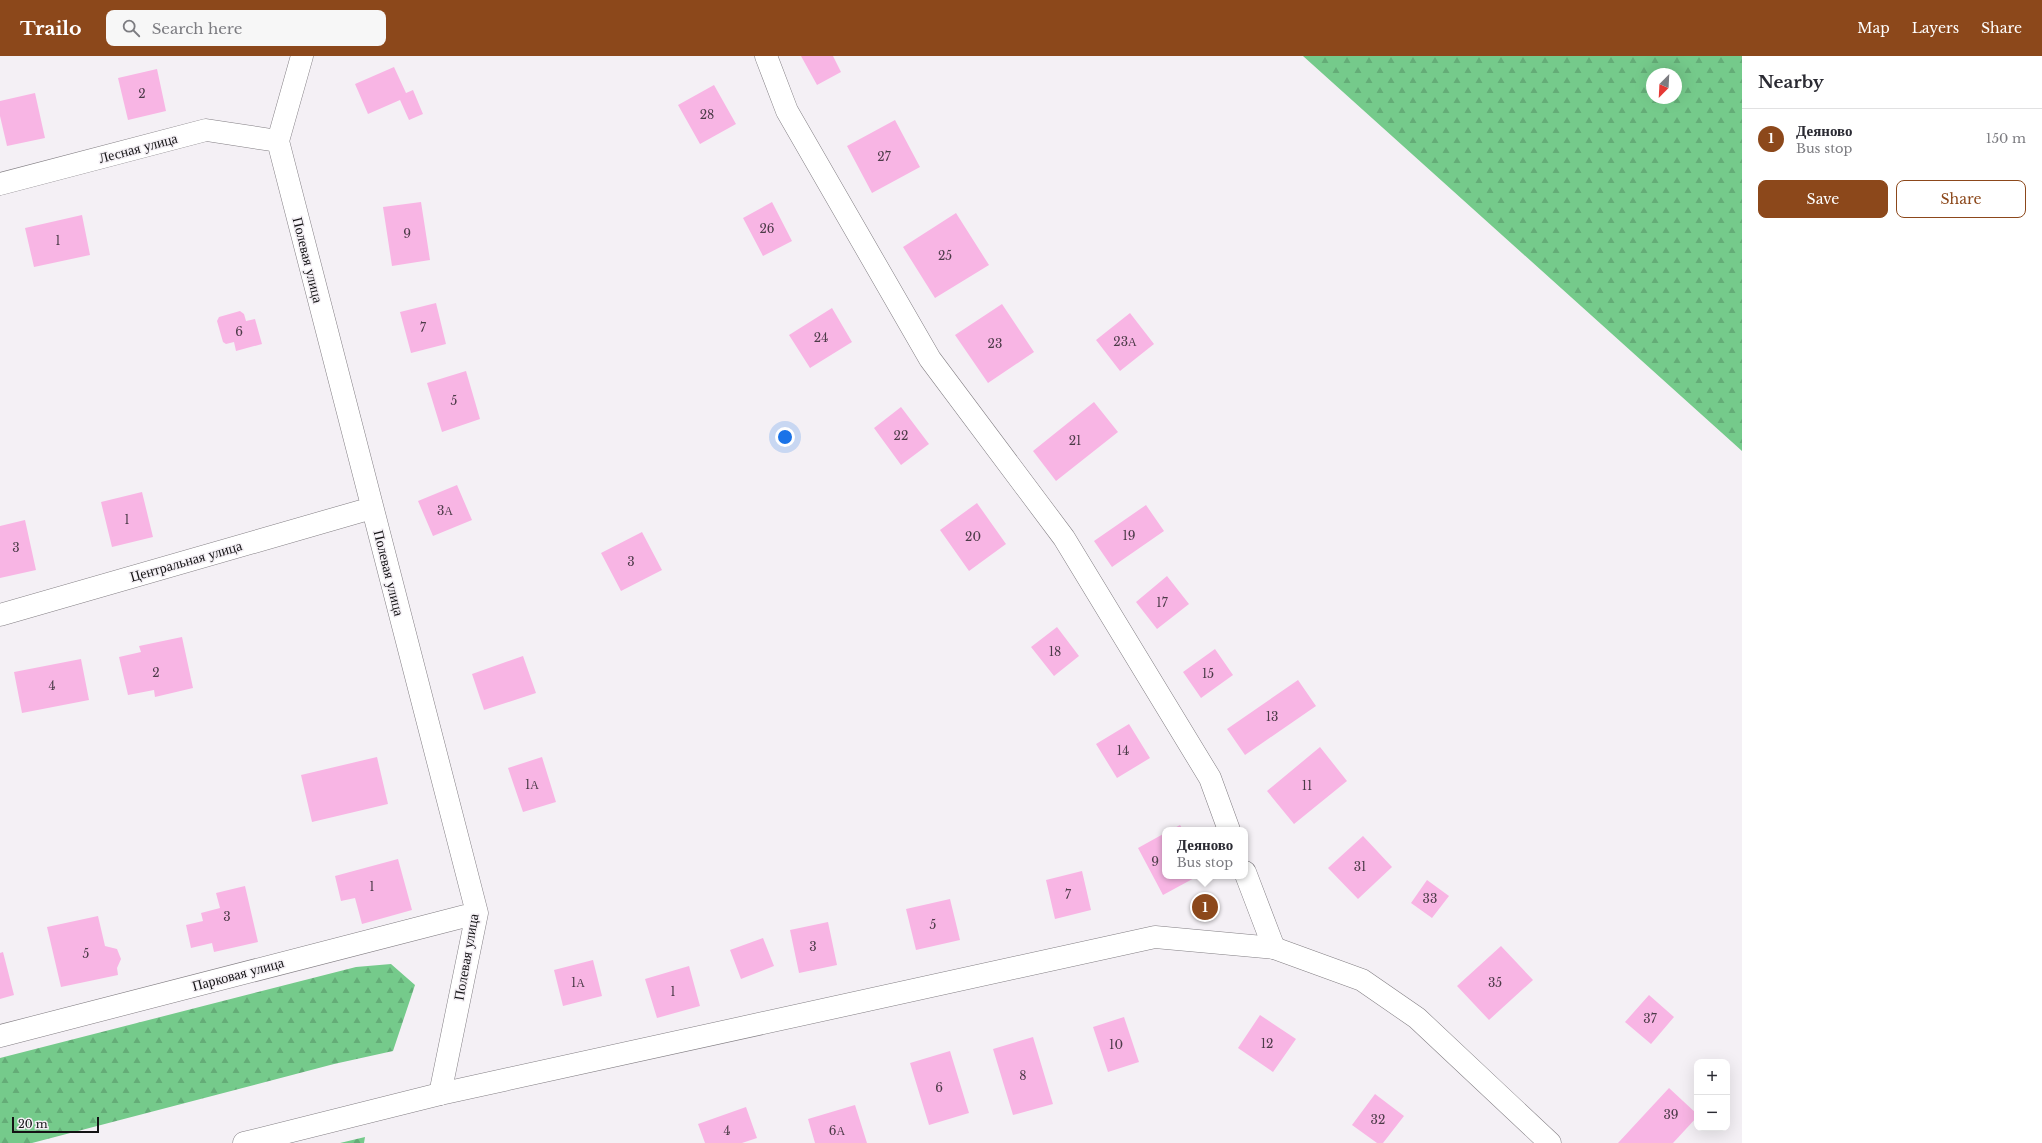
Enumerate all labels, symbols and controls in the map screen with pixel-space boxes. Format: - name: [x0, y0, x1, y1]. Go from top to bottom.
- search box: [106, 10, 386, 46]
- text: Trailo: [20, 17, 82, 40]
- icon: search: [120, 17, 142, 39]
- text: Search here: [152, 19, 242, 38]
- text: Map: [1857, 19, 1890, 37]
- text: Layers: [1912, 19, 1959, 37]
- text: Share: [1981, 19, 2022, 37]
- north arrow: [1646, 68, 1682, 104]
- text: Nearby: [1758, 72, 1824, 93]
- house number: 2: [138, 86, 146, 101]
- house number: 28: [700, 107, 714, 122]
- text: Деяново: [1796, 121, 1853, 140]
- street label: Лесная улица: [97, 129, 180, 167]
- text: 1: [1768, 130, 1774, 147]
- text: 150 m: [1986, 130, 2026, 147]
- text: Bus stop: [1796, 140, 1852, 157]
- house number: 27: [877, 149, 892, 164]
- button: Save: [1758, 180, 1888, 218]
- button: Share: [1896, 180, 2026, 218]
- street label: Полевая улица: [289, 215, 328, 306]
- house number: 26: [759, 221, 775, 236]
- house number: 9: [403, 226, 411, 241]
- house number: 1: [55, 233, 61, 248]
- house number: 25: [938, 248, 952, 263]
- house number: 7: [420, 320, 427, 335]
- house number: 6: [235, 324, 243, 339]
- house number: 24: [814, 330, 828, 345]
- house number: 23А: [1113, 334, 1137, 349]
- house number: 23: [988, 336, 1002, 351]
- house number: 5: [451, 393, 458, 408]
- your location: [775, 427, 795, 447]
- house number: 22: [894, 428, 908, 443]
- house number: 21: [1069, 433, 1081, 448]
- house number: 3А: [437, 503, 453, 518]
- house number: 1: [124, 512, 130, 527]
- street label: Полевая улица: [370, 528, 409, 619]
- house number: 19: [1122, 528, 1136, 543]
- house number: 20: [965, 529, 981, 544]
- street label: Центральная улица: [128, 536, 245, 586]
- house number: 3: [12, 540, 20, 555]
- house number: 3: [627, 554, 635, 569]
- house number: 17: [1156, 595, 1169, 610]
- house number: 18: [1049, 644, 1061, 659]
- house number: 2: [152, 665, 160, 680]
- house number: 15: [1202, 666, 1214, 681]
- house number: 4: [48, 678, 56, 693]
- house number: 13: [1266, 709, 1278, 724]
- house number: 14: [1117, 743, 1129, 758]
- house number: 1А: [525, 777, 539, 792]
- house number: 11: [1302, 778, 1312, 793]
- popup: [1162, 827, 1248, 879]
- text: Деяново: [1177, 835, 1233, 854]
- house number: 9: [1151, 854, 1159, 869]
- text: Bus stop: [1177, 854, 1233, 871]
- house number: 31: [1354, 859, 1366, 874]
- house number: 1: [369, 879, 375, 894]
- house number: 7: [1065, 887, 1072, 902]
- house number: 33: [1423, 891, 1437, 906]
- pin: 1: [1192, 892, 1218, 922]
- house number: 3: [223, 909, 231, 924]
- street label: Полевая улица: [450, 911, 483, 1002]
- house number: 5: [930, 917, 937, 932]
- house number: 3: [809, 939, 817, 954]
- house number: 5: [83, 946, 90, 961]
- street label: Парковая улица: [190, 953, 287, 995]
- house number: 1А: [571, 975, 585, 990]
- house number: 35: [1488, 975, 1502, 990]
- house number: 1: [670, 984, 676, 999]
- house number: 37: [1643, 1011, 1658, 1026]
- house number: 12: [1261, 1036, 1273, 1051]
- house number: 10: [1109, 1037, 1123, 1052]
- map controls: [1694, 1059, 1730, 1131]
- button: +: [1694, 1059, 1730, 1095]
- house number: 8: [1019, 1068, 1027, 1083]
- house number: 6: [935, 1080, 943, 1095]
- button: −: [1694, 1095, 1730, 1131]
- house number: 39: [1663, 1107, 1679, 1122]
- house number: 32: [1371, 1112, 1385, 1127]
- scale bar: [12, 1115, 99, 1134]
- text: 20 m: [18, 1117, 48, 1131]
- house number: 4: [723, 1123, 731, 1138]
- house number: 6А: [829, 1123, 846, 1138]

